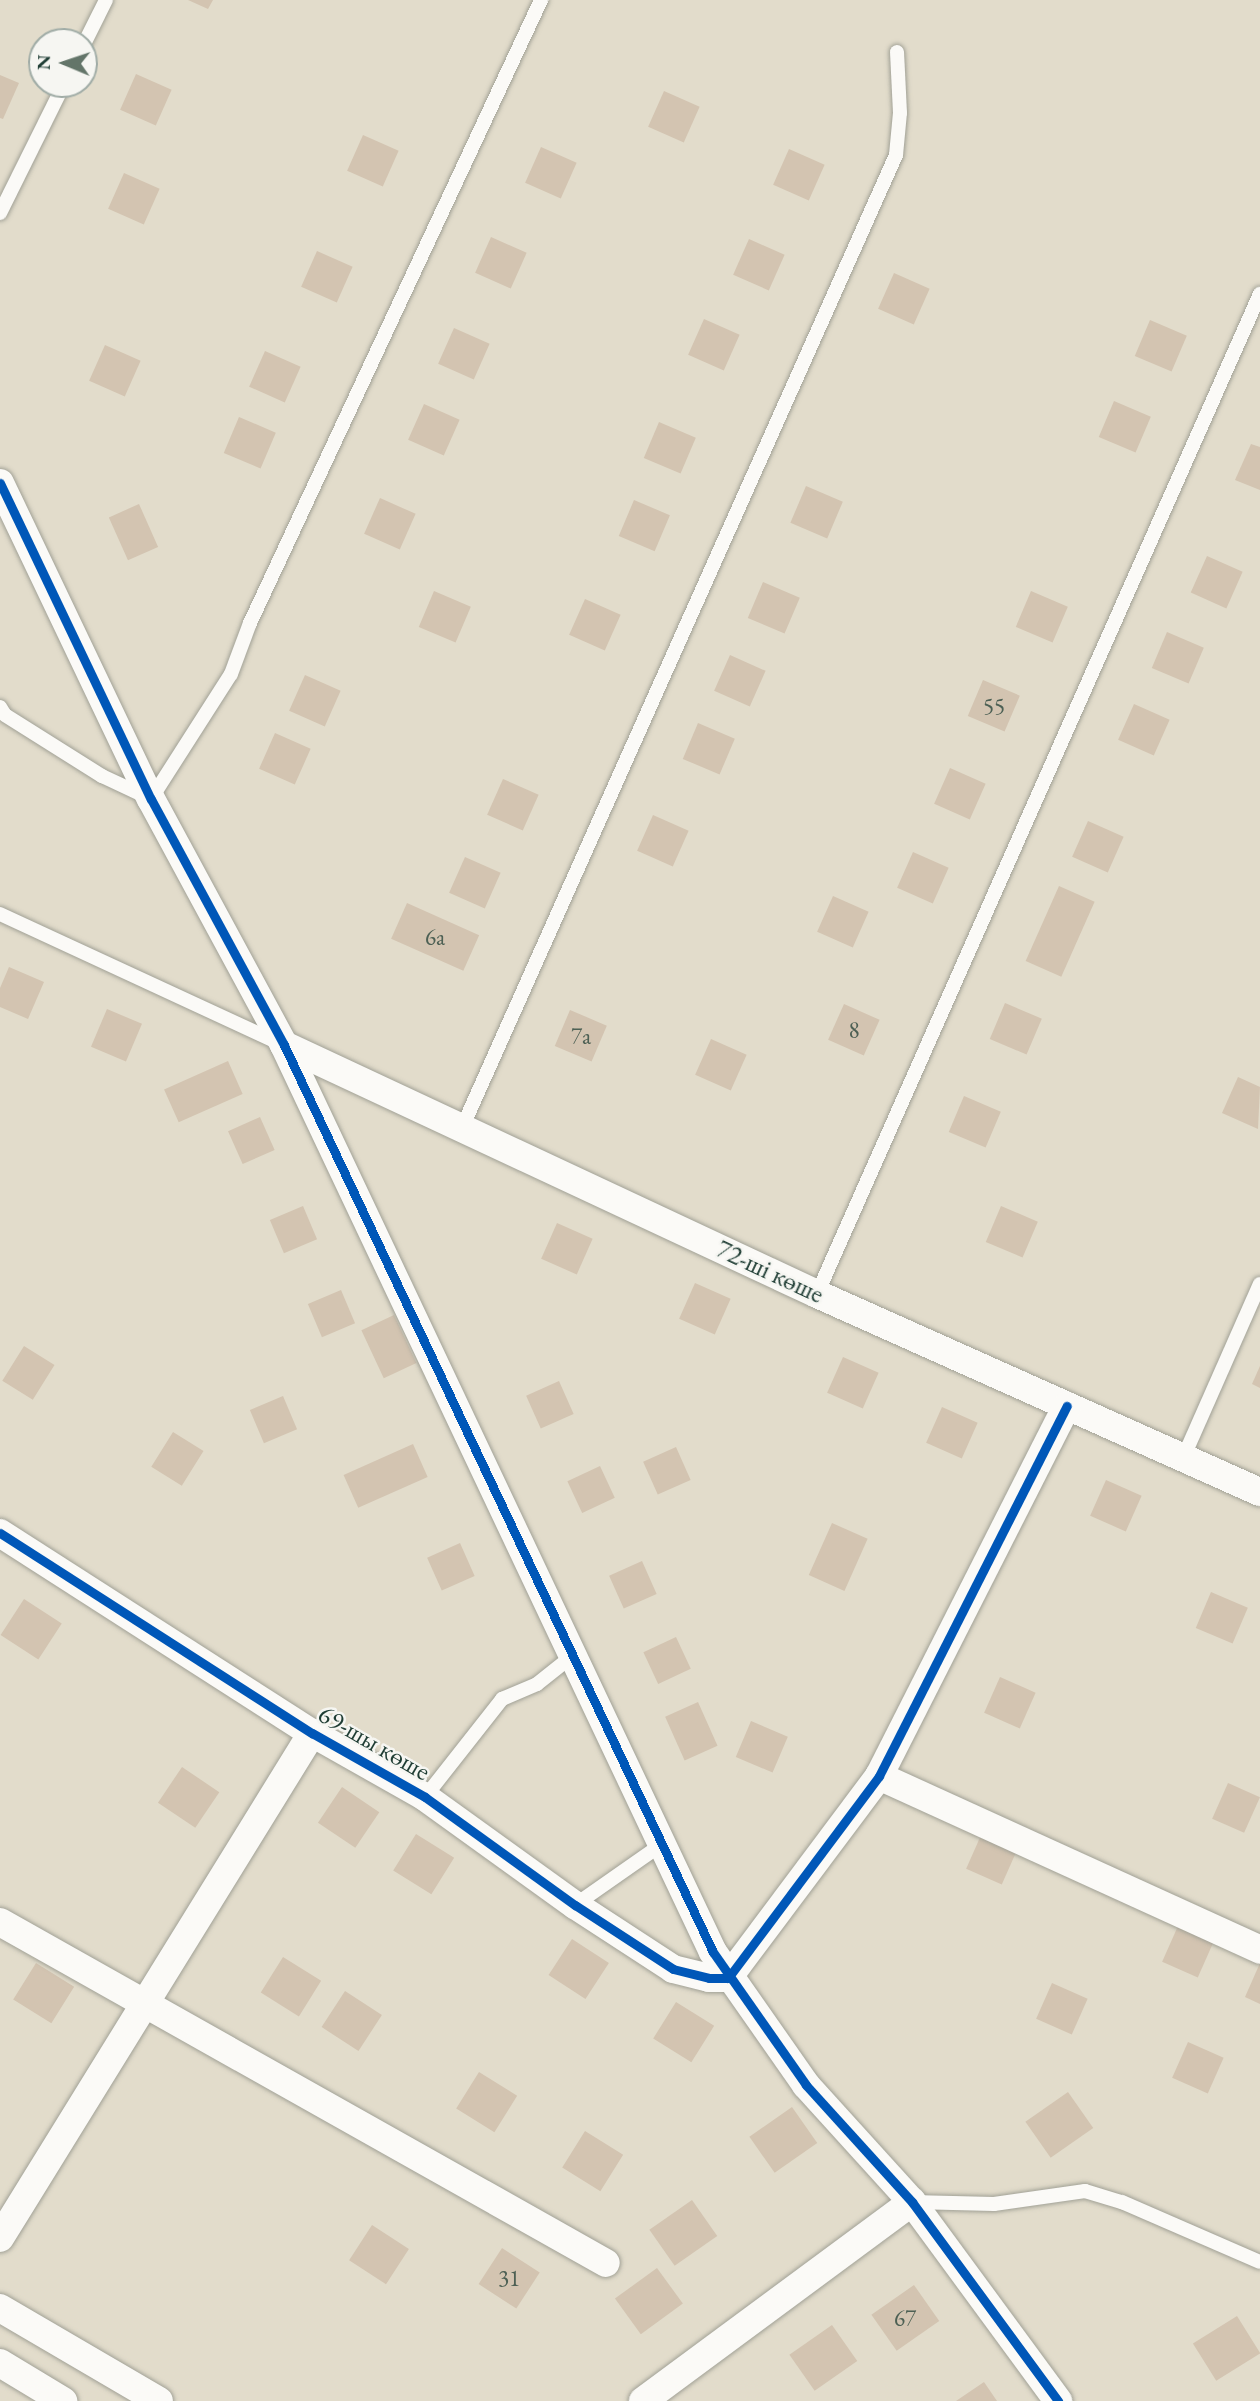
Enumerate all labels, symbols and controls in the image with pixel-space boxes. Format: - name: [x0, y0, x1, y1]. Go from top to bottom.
- north arrow: [28, 28, 98, 98]
- text: N: [31, 54, 56, 70]
- house number: 55: [983, 692, 1005, 720]
- house number: 6а: [425, 923, 445, 951]
- house number: 8: [848, 1016, 860, 1044]
- house number: 7а: [571, 1022, 591, 1050]
- street label: 72-ші көше: [711, 1234, 829, 1310]
- street label: 69-шы көше: [312, 1698, 436, 1788]
- house number: 31: [498, 2264, 520, 2292]
- house number: 67: [894, 2304, 916, 2332]

